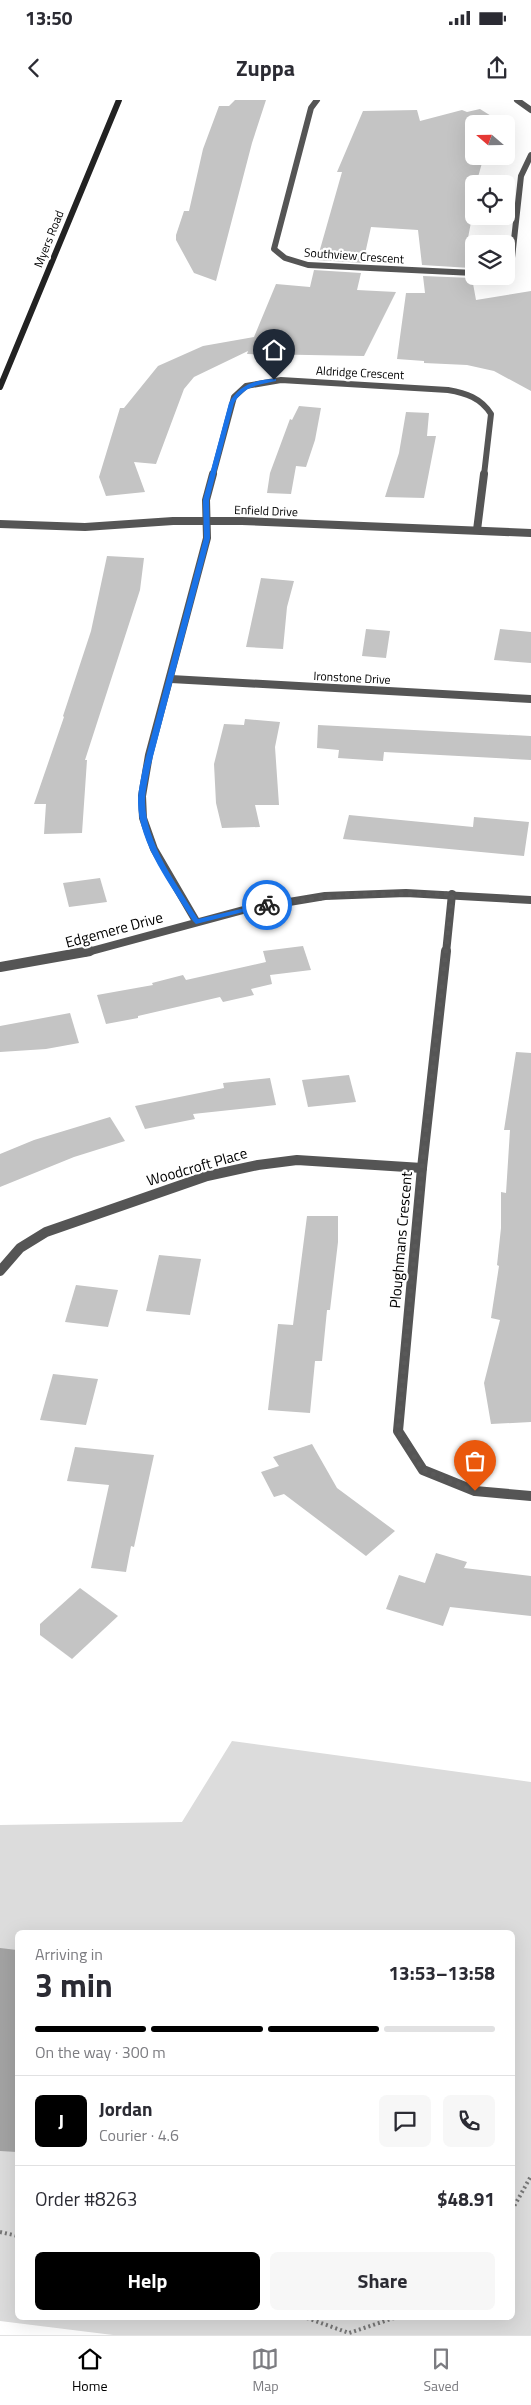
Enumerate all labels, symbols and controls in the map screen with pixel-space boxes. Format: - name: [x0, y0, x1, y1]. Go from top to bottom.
- text: 13:50: [25, 3, 72, 32]
- text: Zuppa: [236, 51, 295, 85]
- icon: back: [20, 54, 48, 82]
- icon: share: [483, 54, 511, 82]
- north arrow: [465, 115, 515, 165]
- map controls: [465, 115, 515, 285]
- button: locate: [465, 175, 515, 225]
- street label: Myers Road: [28, 207, 69, 270]
- button: layers: [465, 235, 515, 285]
- street label: Southview Crescent: [303, 243, 405, 269]
- pin: [253, 329, 295, 380]
- icon: home: [260, 336, 288, 364]
- street label: Aldridge Crescent: [315, 361, 405, 384]
- street label: Enfield Drive: [234, 500, 298, 521]
- street label: Ironstone Drive: [313, 666, 391, 689]
- courier: [242, 880, 292, 930]
- icon: bike: [253, 891, 281, 919]
- street label: Edgemere Drive: [62, 905, 165, 954]
- street label: Woodcroft Place: [144, 1141, 250, 1192]
- street label: Ploughmans Crescent: [383, 1170, 418, 1309]
- pin: [454, 1440, 496, 1491]
- icon: bag: [461, 1447, 489, 1475]
- text: Arriving in: [35, 1942, 103, 1966]
- text: 13:53–13:58: [388, 1958, 495, 1987]
- text: 3 min: [35, 1961, 113, 2009]
- text: On the way · 300 m: [35, 2040, 166, 2064]
- text: Jordan: [99, 2094, 152, 2123]
- button: chat: [379, 2095, 431, 2147]
- button: phone: [443, 2095, 495, 2147]
- text: J: [58, 2106, 64, 2135]
- text: Courier · 4.6: [99, 2123, 179, 2147]
- text: Order #8263: [35, 2184, 137, 2213]
- text: $48.91: [437, 2184, 495, 2213]
- button: Help: [35, 2252, 260, 2310]
- button: Share: [270, 2252, 495, 2310]
- tab: Home: [72, 2345, 108, 2396]
- tab: Map: [251, 2345, 279, 2396]
- tab: Saved: [423, 2345, 459, 2396]

